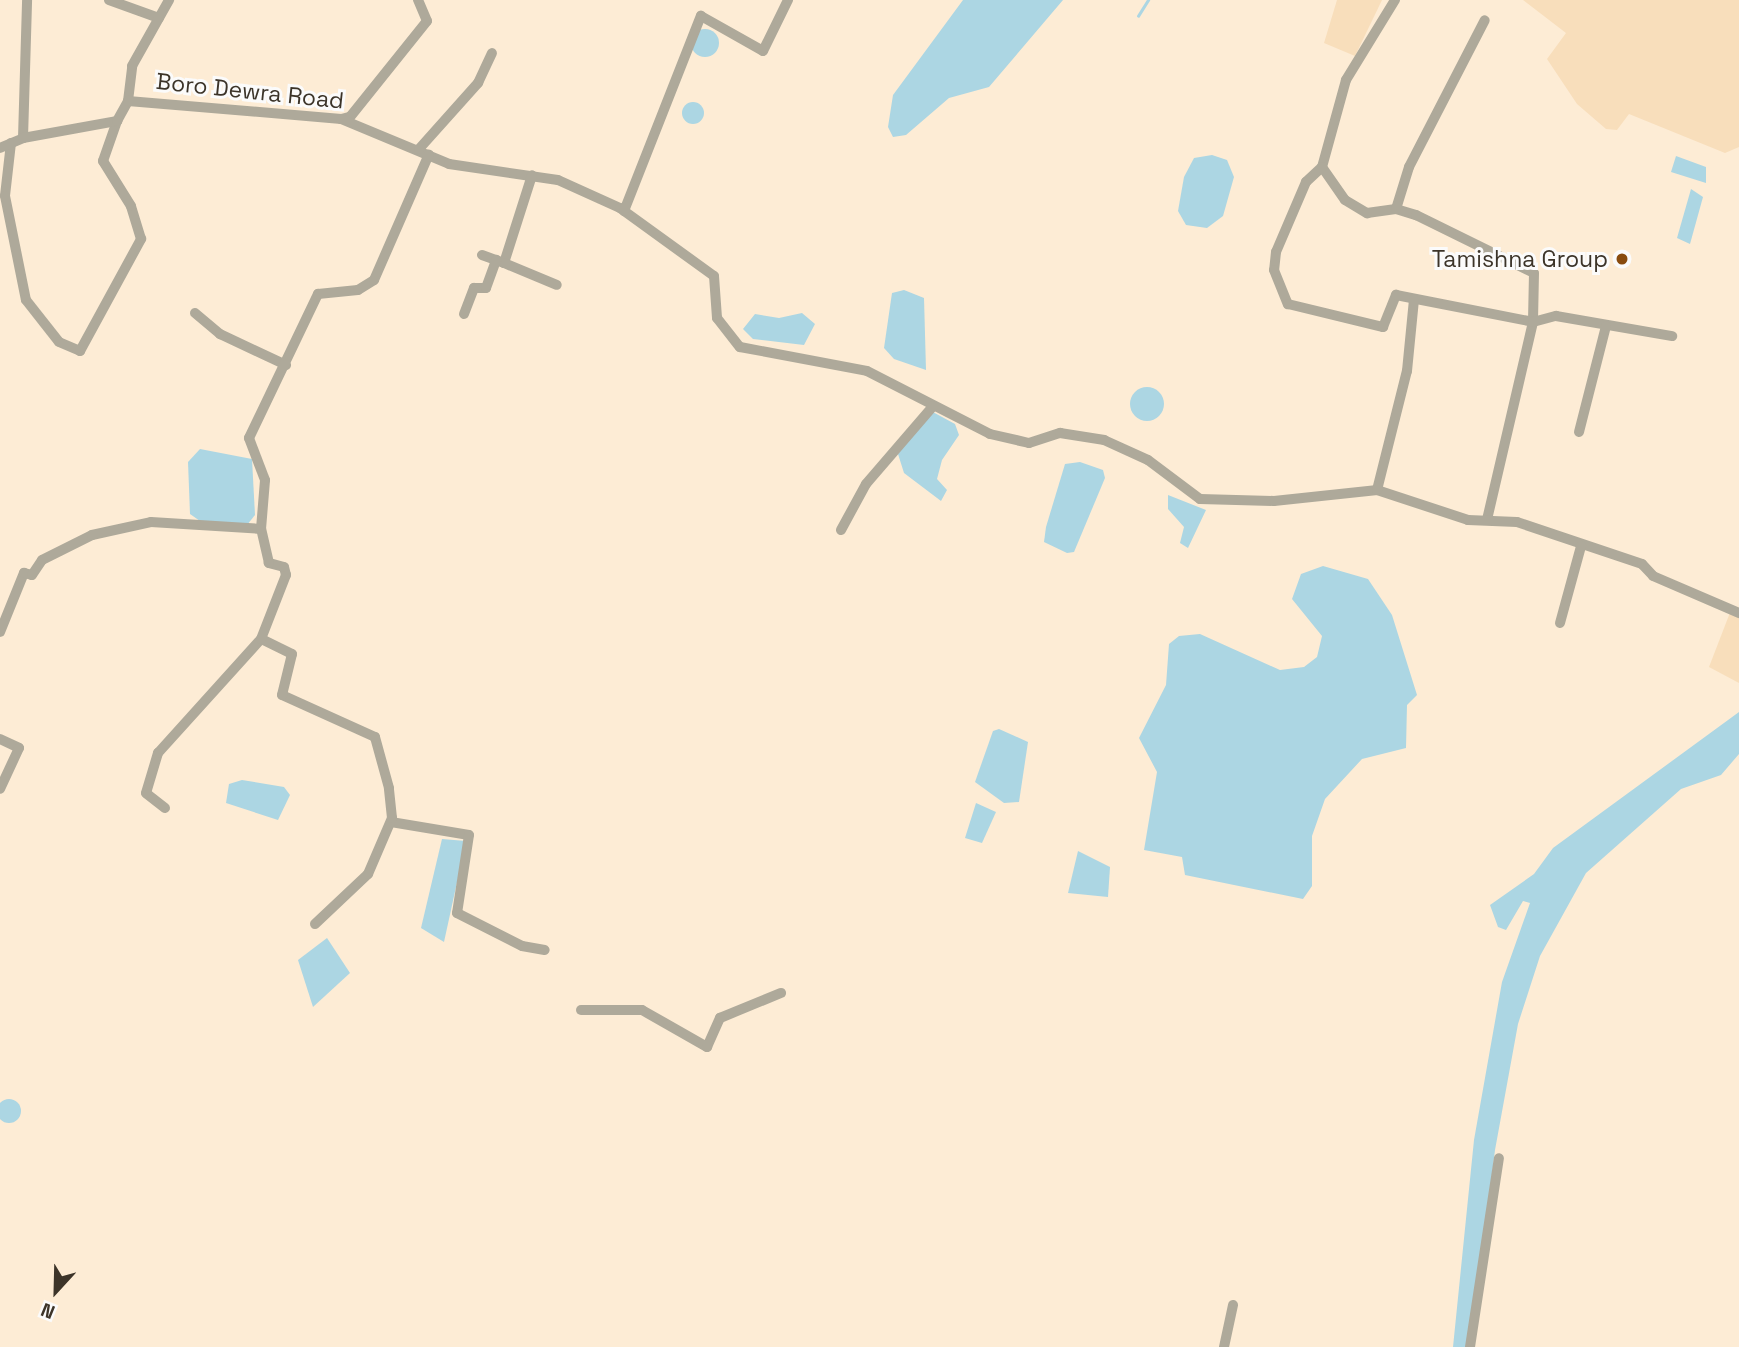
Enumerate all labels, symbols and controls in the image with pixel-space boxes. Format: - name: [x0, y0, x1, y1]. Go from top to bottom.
- street label: Boro Dewra Road: [155, 67, 345, 115]
- place label: Tamishna Group: [1432, 245, 1608, 273]
- marker: Tamishna Group: [1614, 251, 1630, 267]
- north arrow: [21, 1256, 91, 1326]
- text: N: [37, 1297, 59, 1325]

